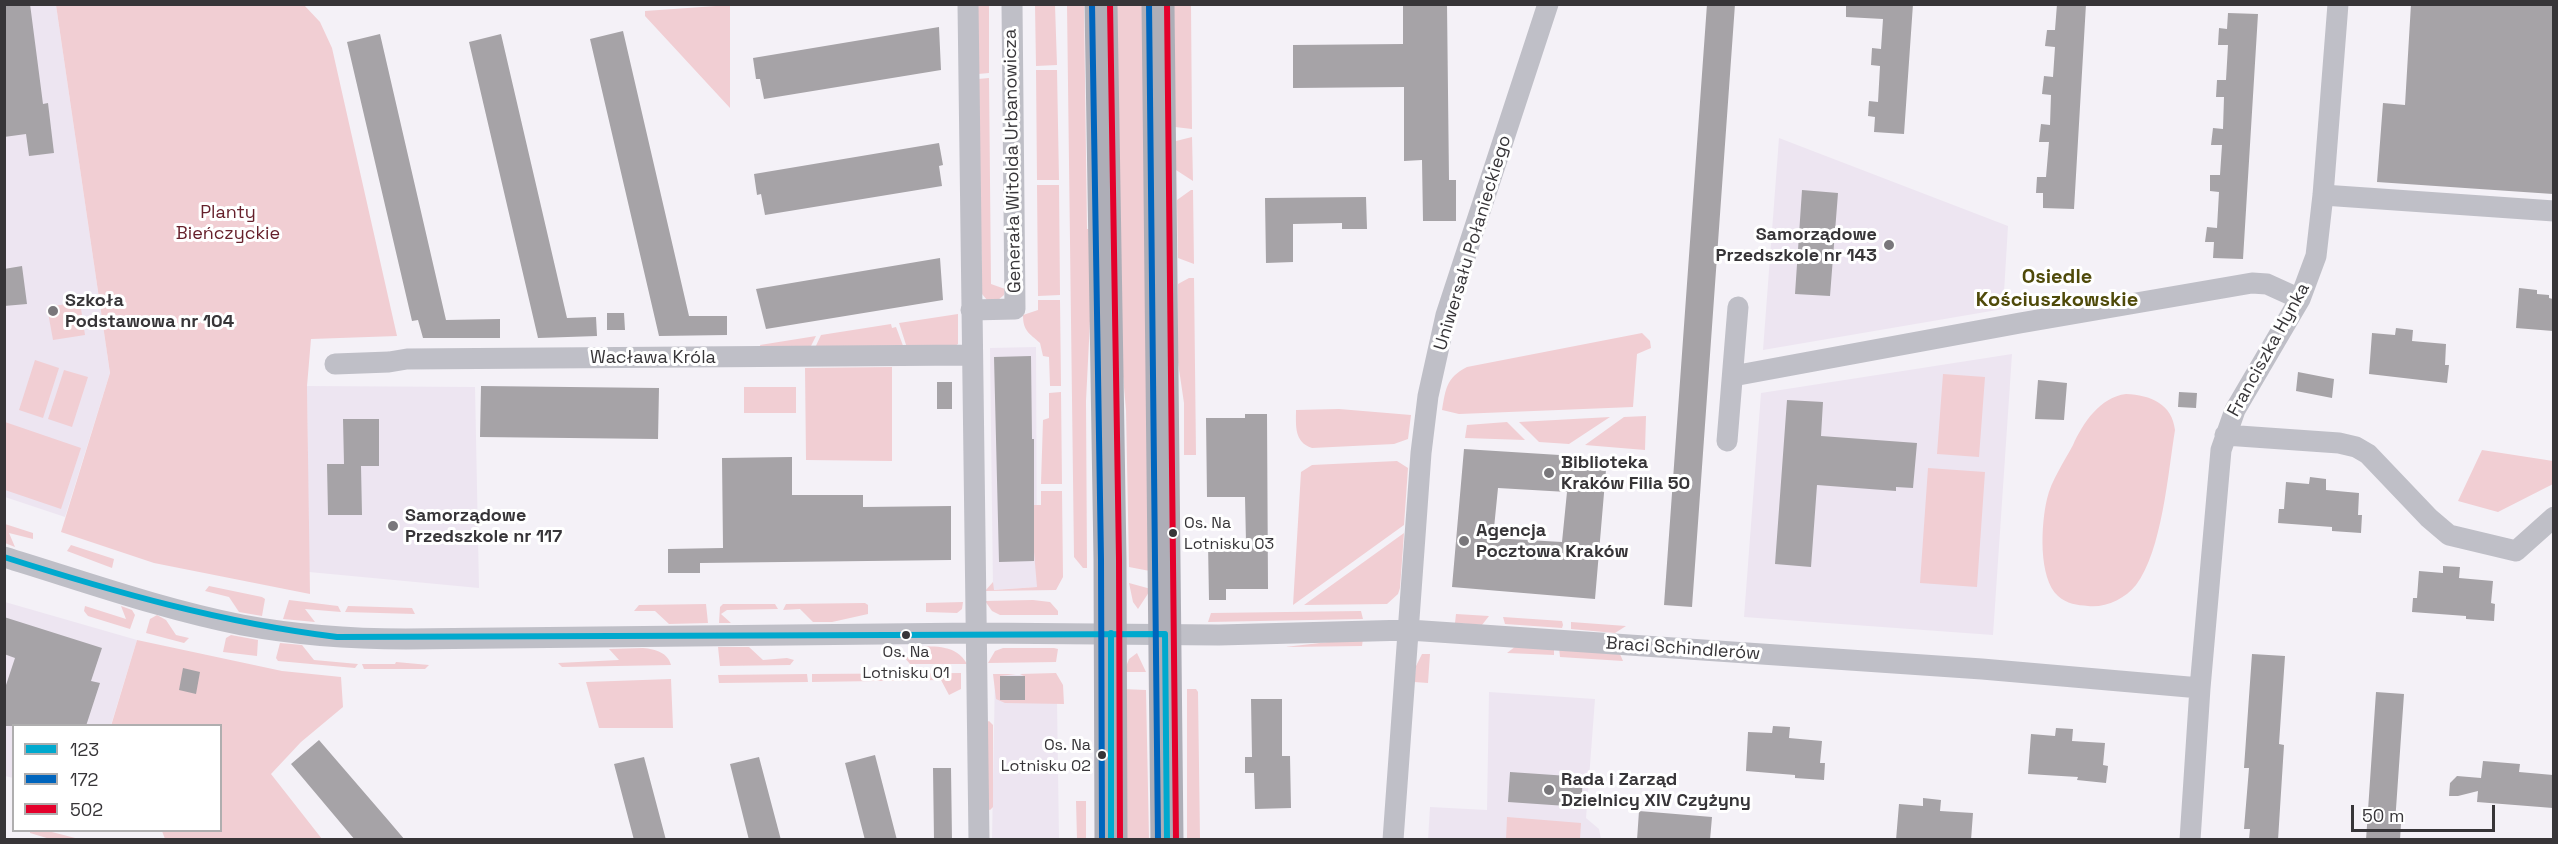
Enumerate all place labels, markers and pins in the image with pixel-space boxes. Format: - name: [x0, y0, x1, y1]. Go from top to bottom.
- place label: Samorządowe Przedszkole nr 143: [1716, 224, 1877, 266]
- marker: Samorządowe Przedszkole nr 143: [1882, 238, 1896, 252]
- place label: Szkoła Podstawowa nr 104: [65, 290, 234, 332]
- marker: Szkoła Podstawowa nr 104: [46, 304, 60, 318]
- place label: Biblioteka Kraków Filia 50: [1561, 452, 1690, 494]
- marker: Biblioteka Kraków Filia 50: [1542, 466, 1556, 480]
- place label: Samorządowe Przedszkole nr 117: [405, 505, 562, 548]
- place label: Os. Na Lotnisku 03: [1184, 514, 1274, 552]
- marker: Samorządowe Przedszkole nr 117: [386, 519, 400, 533]
- place label: Agencja Pocztowa Kraków: [1476, 520, 1629, 562]
- marker: Os. Na Lotnisku 03: [1167, 527, 1179, 539]
- marker: Agencja Pocztowa Kraków: [1457, 534, 1471, 548]
- marker: Os. Na Lotnisku 01: [900, 629, 912, 641]
- place label: Os. Na Lotnisku 01: [862, 643, 950, 681]
- place label: Os. Na Lotnisku 02: [1001, 736, 1091, 774]
- marker: Os. Na Lotnisku 02: [1096, 749, 1108, 761]
- place label: Rada i Zarząd Dzielnicy XIV Czyżyny: [1561, 769, 1751, 812]
- marker: Rada i Zarząd Dzielnicy XIV Czyżyny: [1542, 783, 1556, 797]

